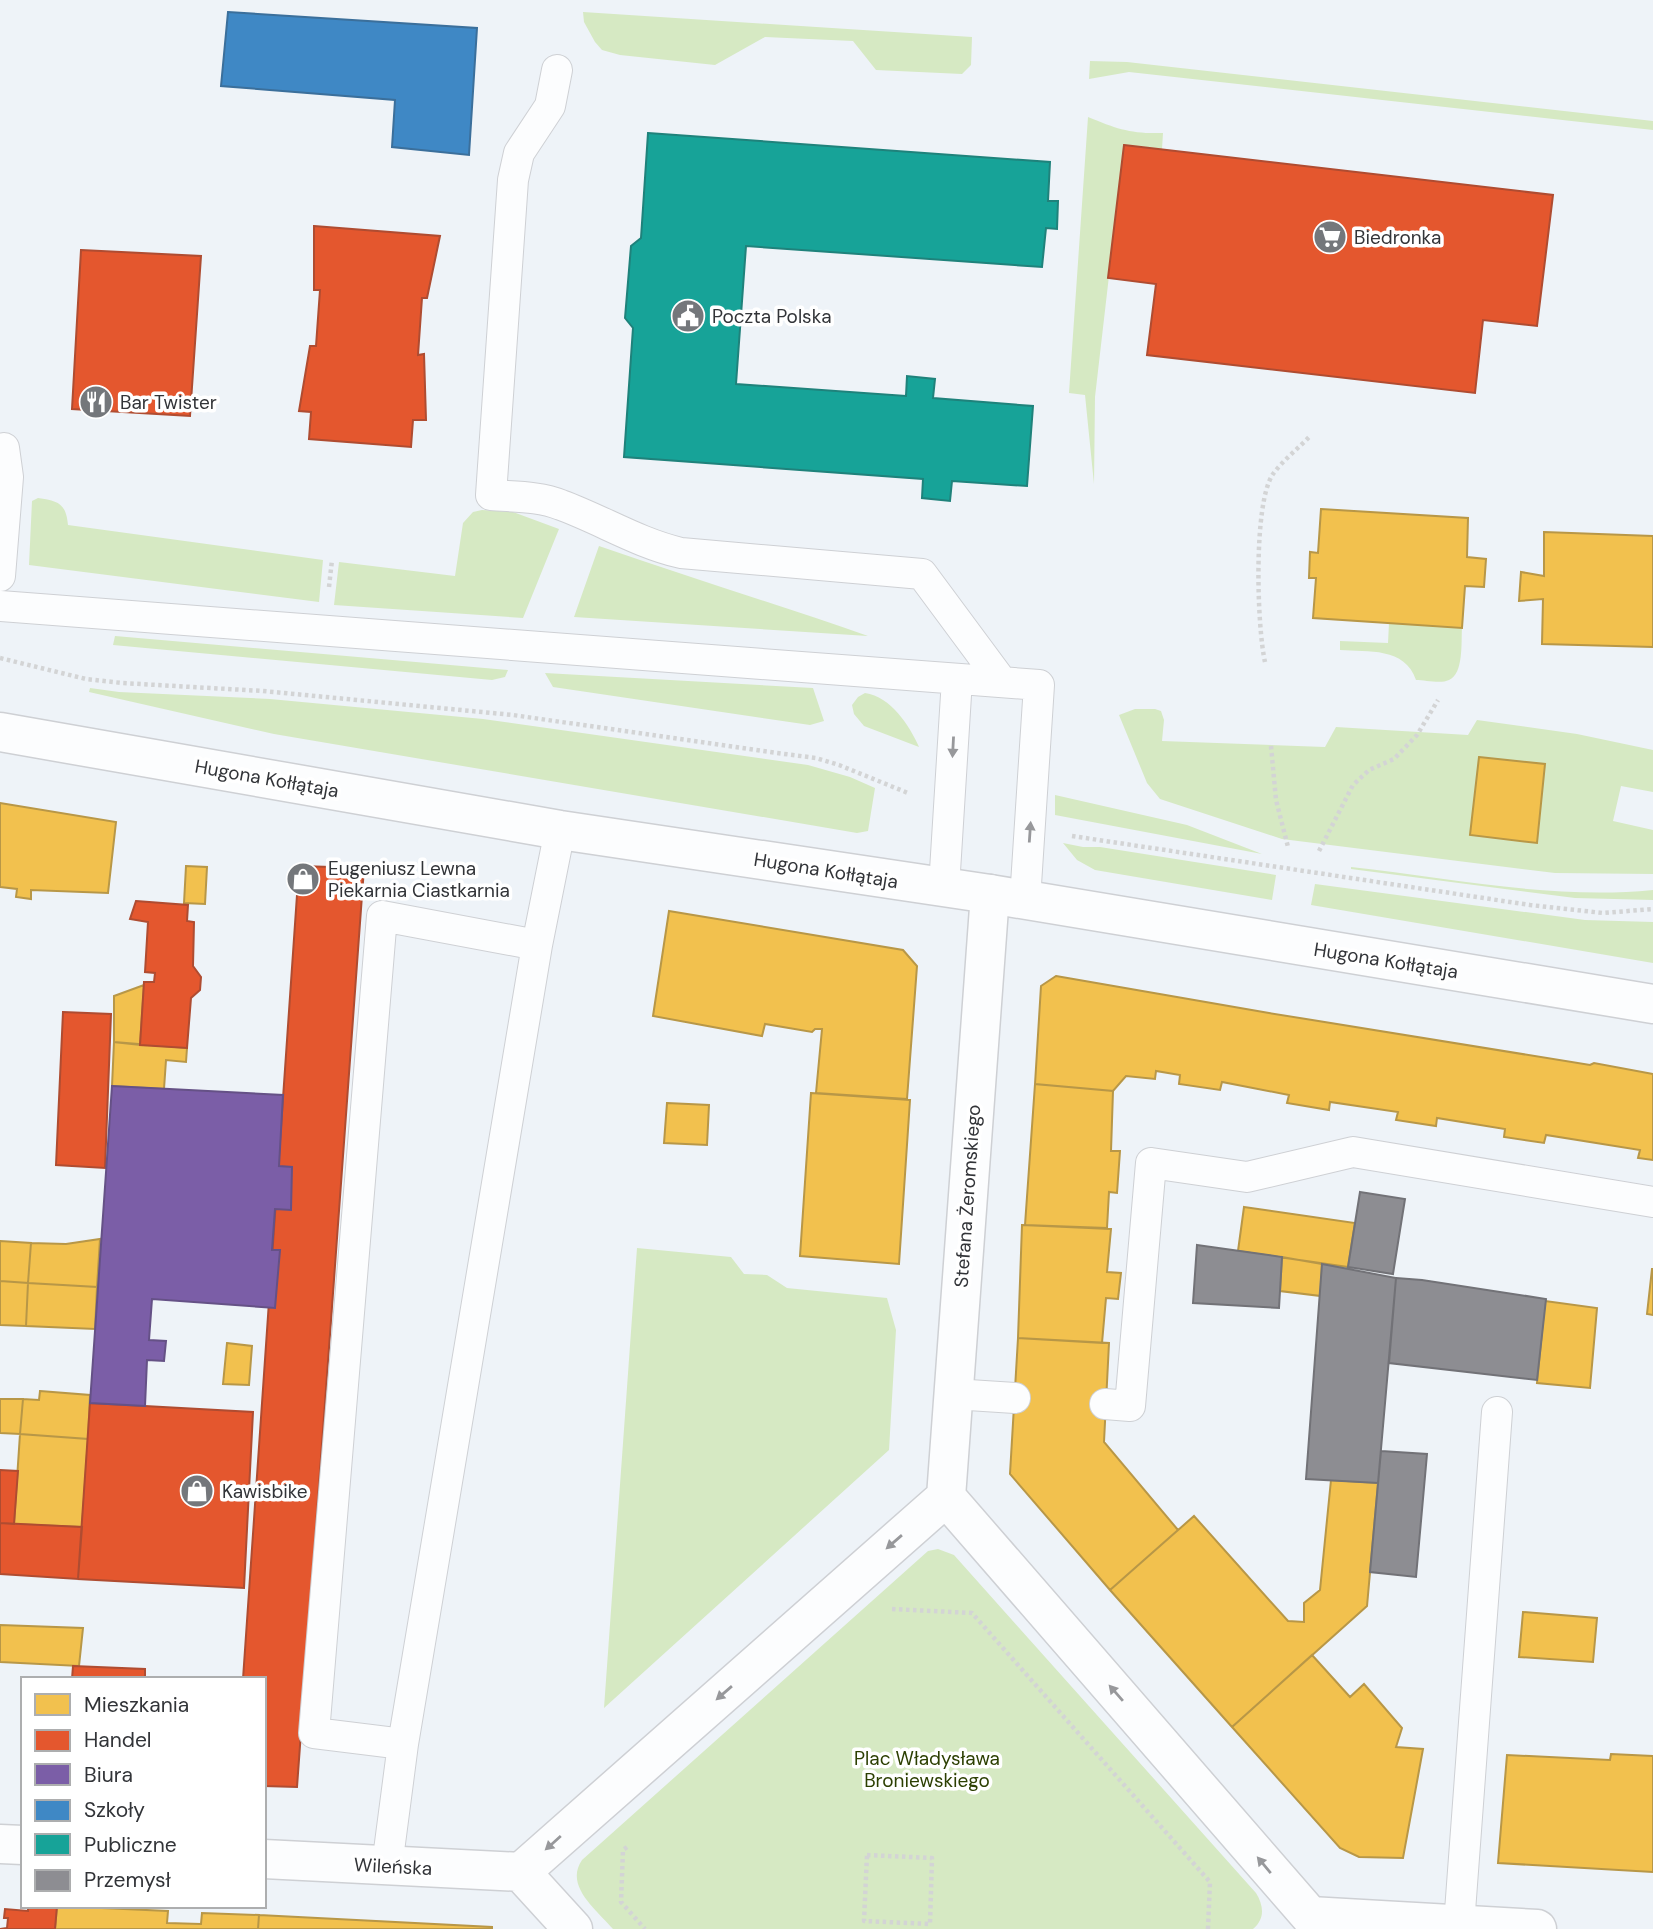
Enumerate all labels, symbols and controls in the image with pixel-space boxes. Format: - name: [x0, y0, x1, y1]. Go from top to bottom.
- supermarket icon: Biedronka: [1311, 218, 1349, 256]
- place label: Biedronka: [1354, 225, 1441, 250]
- public building icon: Poczta Polska: [669, 297, 707, 335]
- place label: Poczta Polska: [712, 304, 832, 329]
- restaurant icon: Bar Twister: [77, 383, 115, 421]
- place label: Bar Twister: [120, 390, 217, 415]
- one-way arrow: [947, 736, 958, 758]
- street label: Hugona Kołłątaja: [193, 754, 341, 803]
- one-way arrow: [1025, 821, 1036, 843]
- street label: Hugona Kołłątaja: [752, 847, 900, 894]
- place label: Eugeniusz Lewna Piekarnia Ciastkarnia: [328, 856, 510, 903]
- shop icon: Eugeniusz Lewna Piekarnia Ciastkarnia: [284, 860, 322, 898]
- street label: Hugona Kołłątaja: [1312, 937, 1460, 984]
- street label: Stefana Żeromskiego: [949, 1104, 986, 1288]
- shop icon: Kawisbike: [178, 1472, 216, 1510]
- place label: Kawisbike: [222, 1479, 308, 1504]
- one-way arrow: [886, 1534, 903, 1549]
- legend: [21, 1677, 266, 1908]
- one-way arrow: [1108, 1684, 1124, 1702]
- one-way arrow: [715, 1685, 733, 1701]
- text: Mieszkania: [84, 1691, 189, 1719]
- text: Handel: [84, 1726, 152, 1754]
- park label: Plac Władysława Broniewskiego: [854, 1746, 1000, 1793]
- text: Biura: [84, 1761, 133, 1789]
- text: Szkoły: [84, 1796, 145, 1824]
- text: Publiczne: [84, 1831, 177, 1859]
- one-way arrow: [545, 1835, 562, 1850]
- street label: Wileńska: [353, 1852, 433, 1881]
- one-way arrow: [1257, 1857, 1272, 1875]
- text: Przemysł: [84, 1866, 172, 1894]

